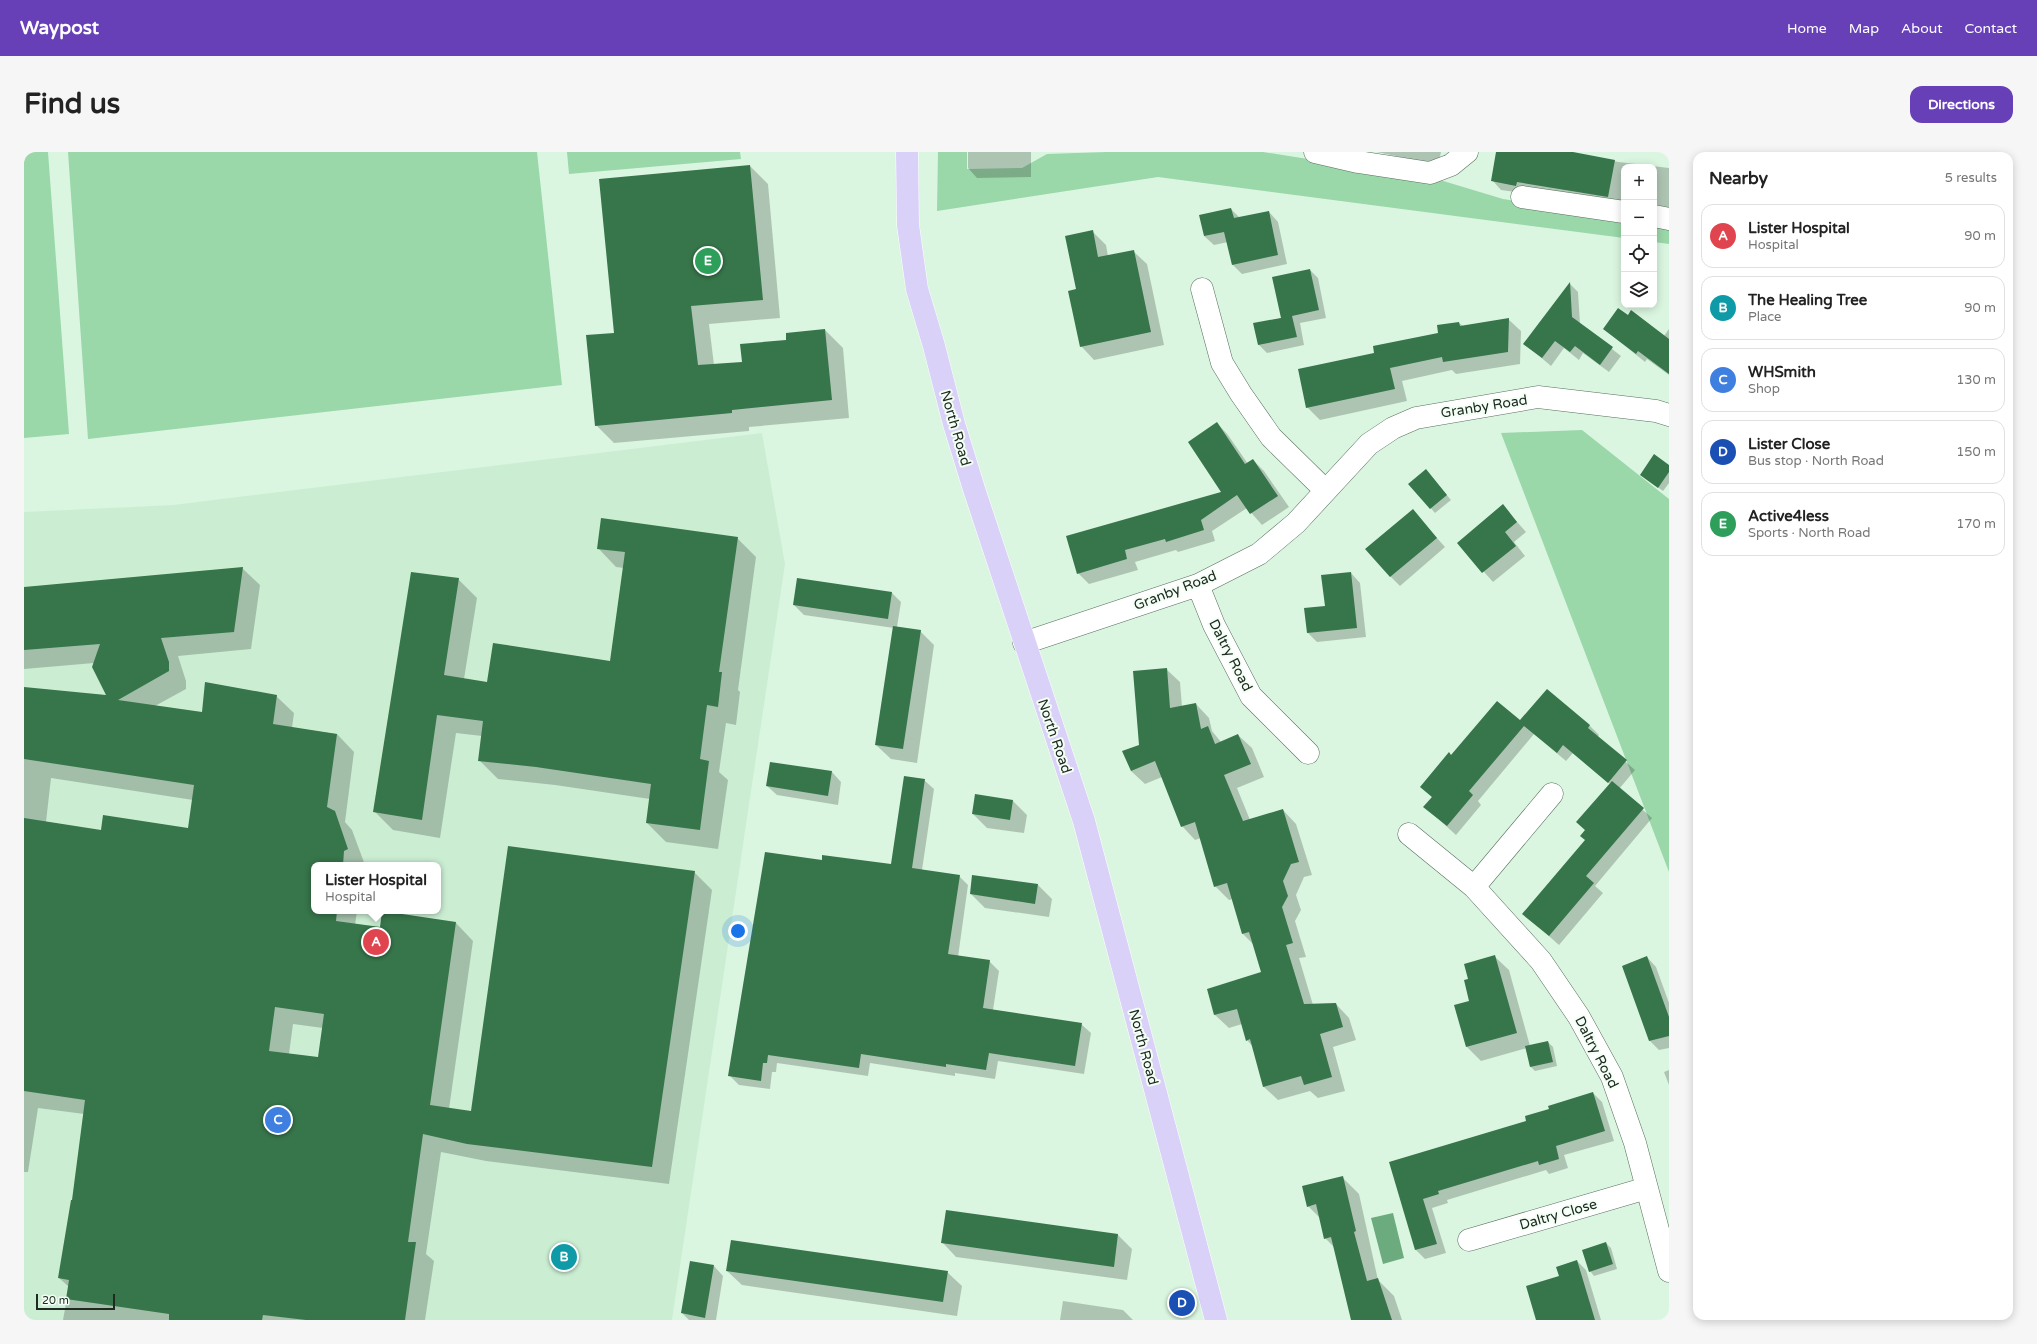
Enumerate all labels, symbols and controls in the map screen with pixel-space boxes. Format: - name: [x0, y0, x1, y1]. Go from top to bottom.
- text: Waypost: [20, 17, 99, 39]
- text: Home: [1787, 20, 1827, 37]
- text: Map: [1849, 20, 1879, 37]
- text: About: [1901, 20, 1943, 37]
- text: Contact: [1965, 20, 2017, 37]
- button: Directions: [1910, 86, 2013, 123]
- text: Find us: [24, 87, 120, 121]
- map controls: [1621, 164, 1657, 308]
- button: +: [1621, 164, 1657, 200]
- text: Nearby: [1709, 168, 1768, 189]
- text: 5 results: [1945, 170, 1997, 186]
- button: −: [1621, 200, 1657, 236]
- text: Lister Hospital: [1748, 219, 1850, 237]
- text: A: [1718, 228, 1728, 244]
- text: 90 m: [1964, 228, 1996, 244]
- button: locate: [1621, 236, 1657, 272]
- text: Hospital: [1748, 237, 1799, 253]
- pin: E: [695, 246, 721, 276]
- button: layers: [1621, 272, 1657, 308]
- text: The Healing Tree: [1748, 291, 1867, 309]
- text: B: [1718, 300, 1728, 316]
- text: 90 m: [1964, 300, 1996, 316]
- text: Place: [1748, 309, 1781, 325]
- text: WHSmith: [1748, 363, 1816, 381]
- text: C: [1718, 372, 1728, 388]
- text: 130 m: [1956, 372, 1996, 388]
- text: Shop: [1748, 381, 1780, 397]
- street label: North Road: [937, 388, 974, 468]
- street label: Granby Road: [1440, 391, 1529, 422]
- text: Lister Close: [1748, 435, 1830, 453]
- text: D: [1718, 444, 1728, 460]
- text: 150 m: [1956, 444, 1996, 460]
- text: Bus stop · North Road: [1748, 453, 1884, 469]
- text: Active4less: [1748, 507, 1829, 525]
- text: E: [1719, 516, 1727, 532]
- text: 170 m: [1956, 516, 1996, 532]
- text: Sports · North Road: [1748, 525, 1870, 541]
- street label: Granby Road: [1131, 567, 1219, 614]
- street label: Daltry Road: [1205, 616, 1256, 694]
- street label: North Road: [1034, 697, 1075, 776]
- popup: [311, 862, 441, 914]
- text: Lister Hospital: [325, 871, 427, 889]
- text: Hospital: [325, 889, 376, 905]
- your location: [728, 921, 748, 941]
- pin: A: [363, 927, 389, 957]
- street label: North Road: [1125, 1007, 1162, 1087]
- street label: Daltry Road: [1571, 1013, 1622, 1091]
- pin: C: [265, 1105, 291, 1135]
- street label: Daltry Close: [1517, 1195, 1599, 1234]
- pin: B: [551, 1242, 577, 1272]
- pin: D: [1169, 1288, 1195, 1318]
- scale bar: [36, 1292, 115, 1311]
- text: 20 m: [42, 1294, 69, 1307]

